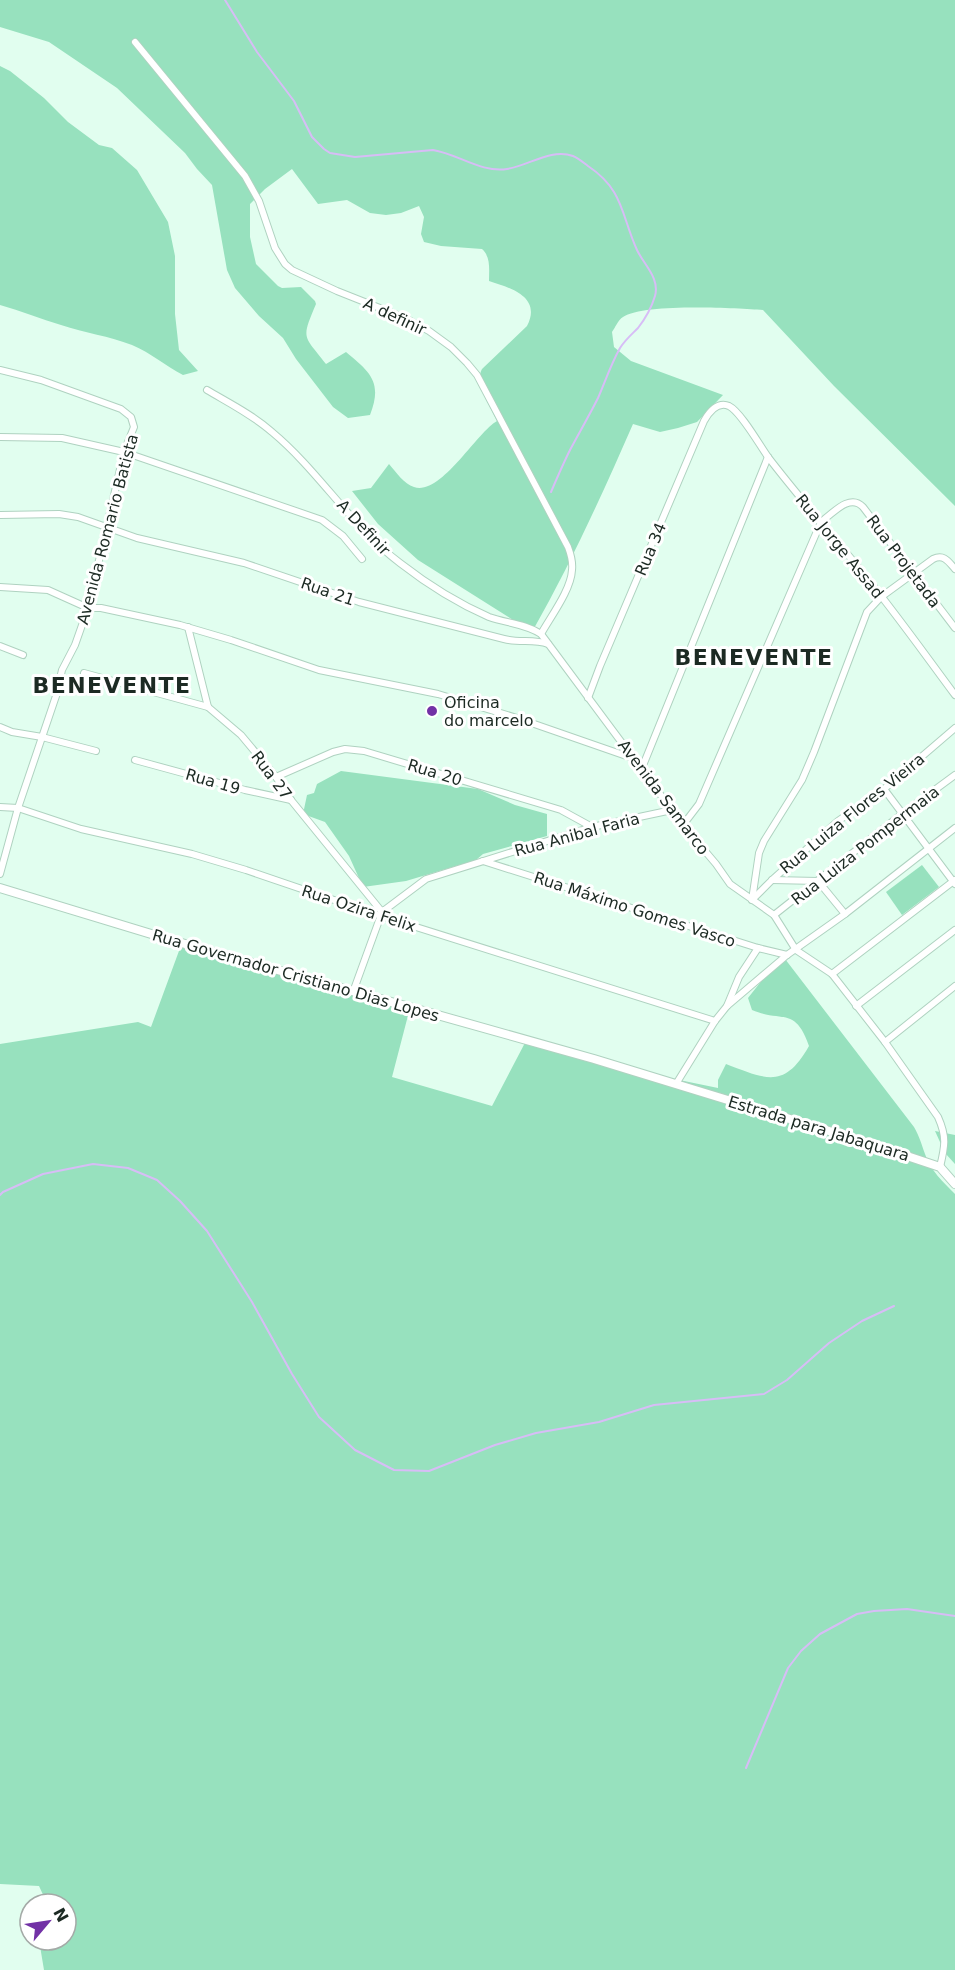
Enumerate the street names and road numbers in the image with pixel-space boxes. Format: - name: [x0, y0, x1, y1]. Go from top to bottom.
- street label: A definir: [360, 294, 430, 339]
- street label: Avenida Romario Batista: [73, 432, 142, 626]
- street label: Rua Jorge Assad: [792, 490, 888, 602]
- street label: A Definir: [333, 495, 395, 560]
- street label: Rua Projetada: [863, 511, 945, 611]
- street label: Rua 34: [631, 520, 670, 579]
- street label: Rua 21: [298, 573, 357, 610]
- street label: Avenida Samarco: [614, 736, 713, 859]
- street label: Rua 27: [247, 747, 296, 803]
- street label: Rua Luiza Flores Vieira: [776, 749, 928, 878]
- street label: Rua 20: [405, 755, 464, 790]
- street label: Rua 19: [183, 765, 242, 798]
- street label: Rua Luiza Pompermaia: [788, 782, 943, 909]
- street label: Rua Anibal Faria: [512, 809, 642, 860]
- street label: Rua Máximo Gomes Vasco: [532, 868, 738, 951]
- street label: Rua Ozira Felix: [299, 881, 418, 936]
- street label: Rua Governador Cristiano Dias Lopes: [150, 925, 442, 1026]
- street label: Estrada para Jabaquara: [726, 1092, 912, 1165]

